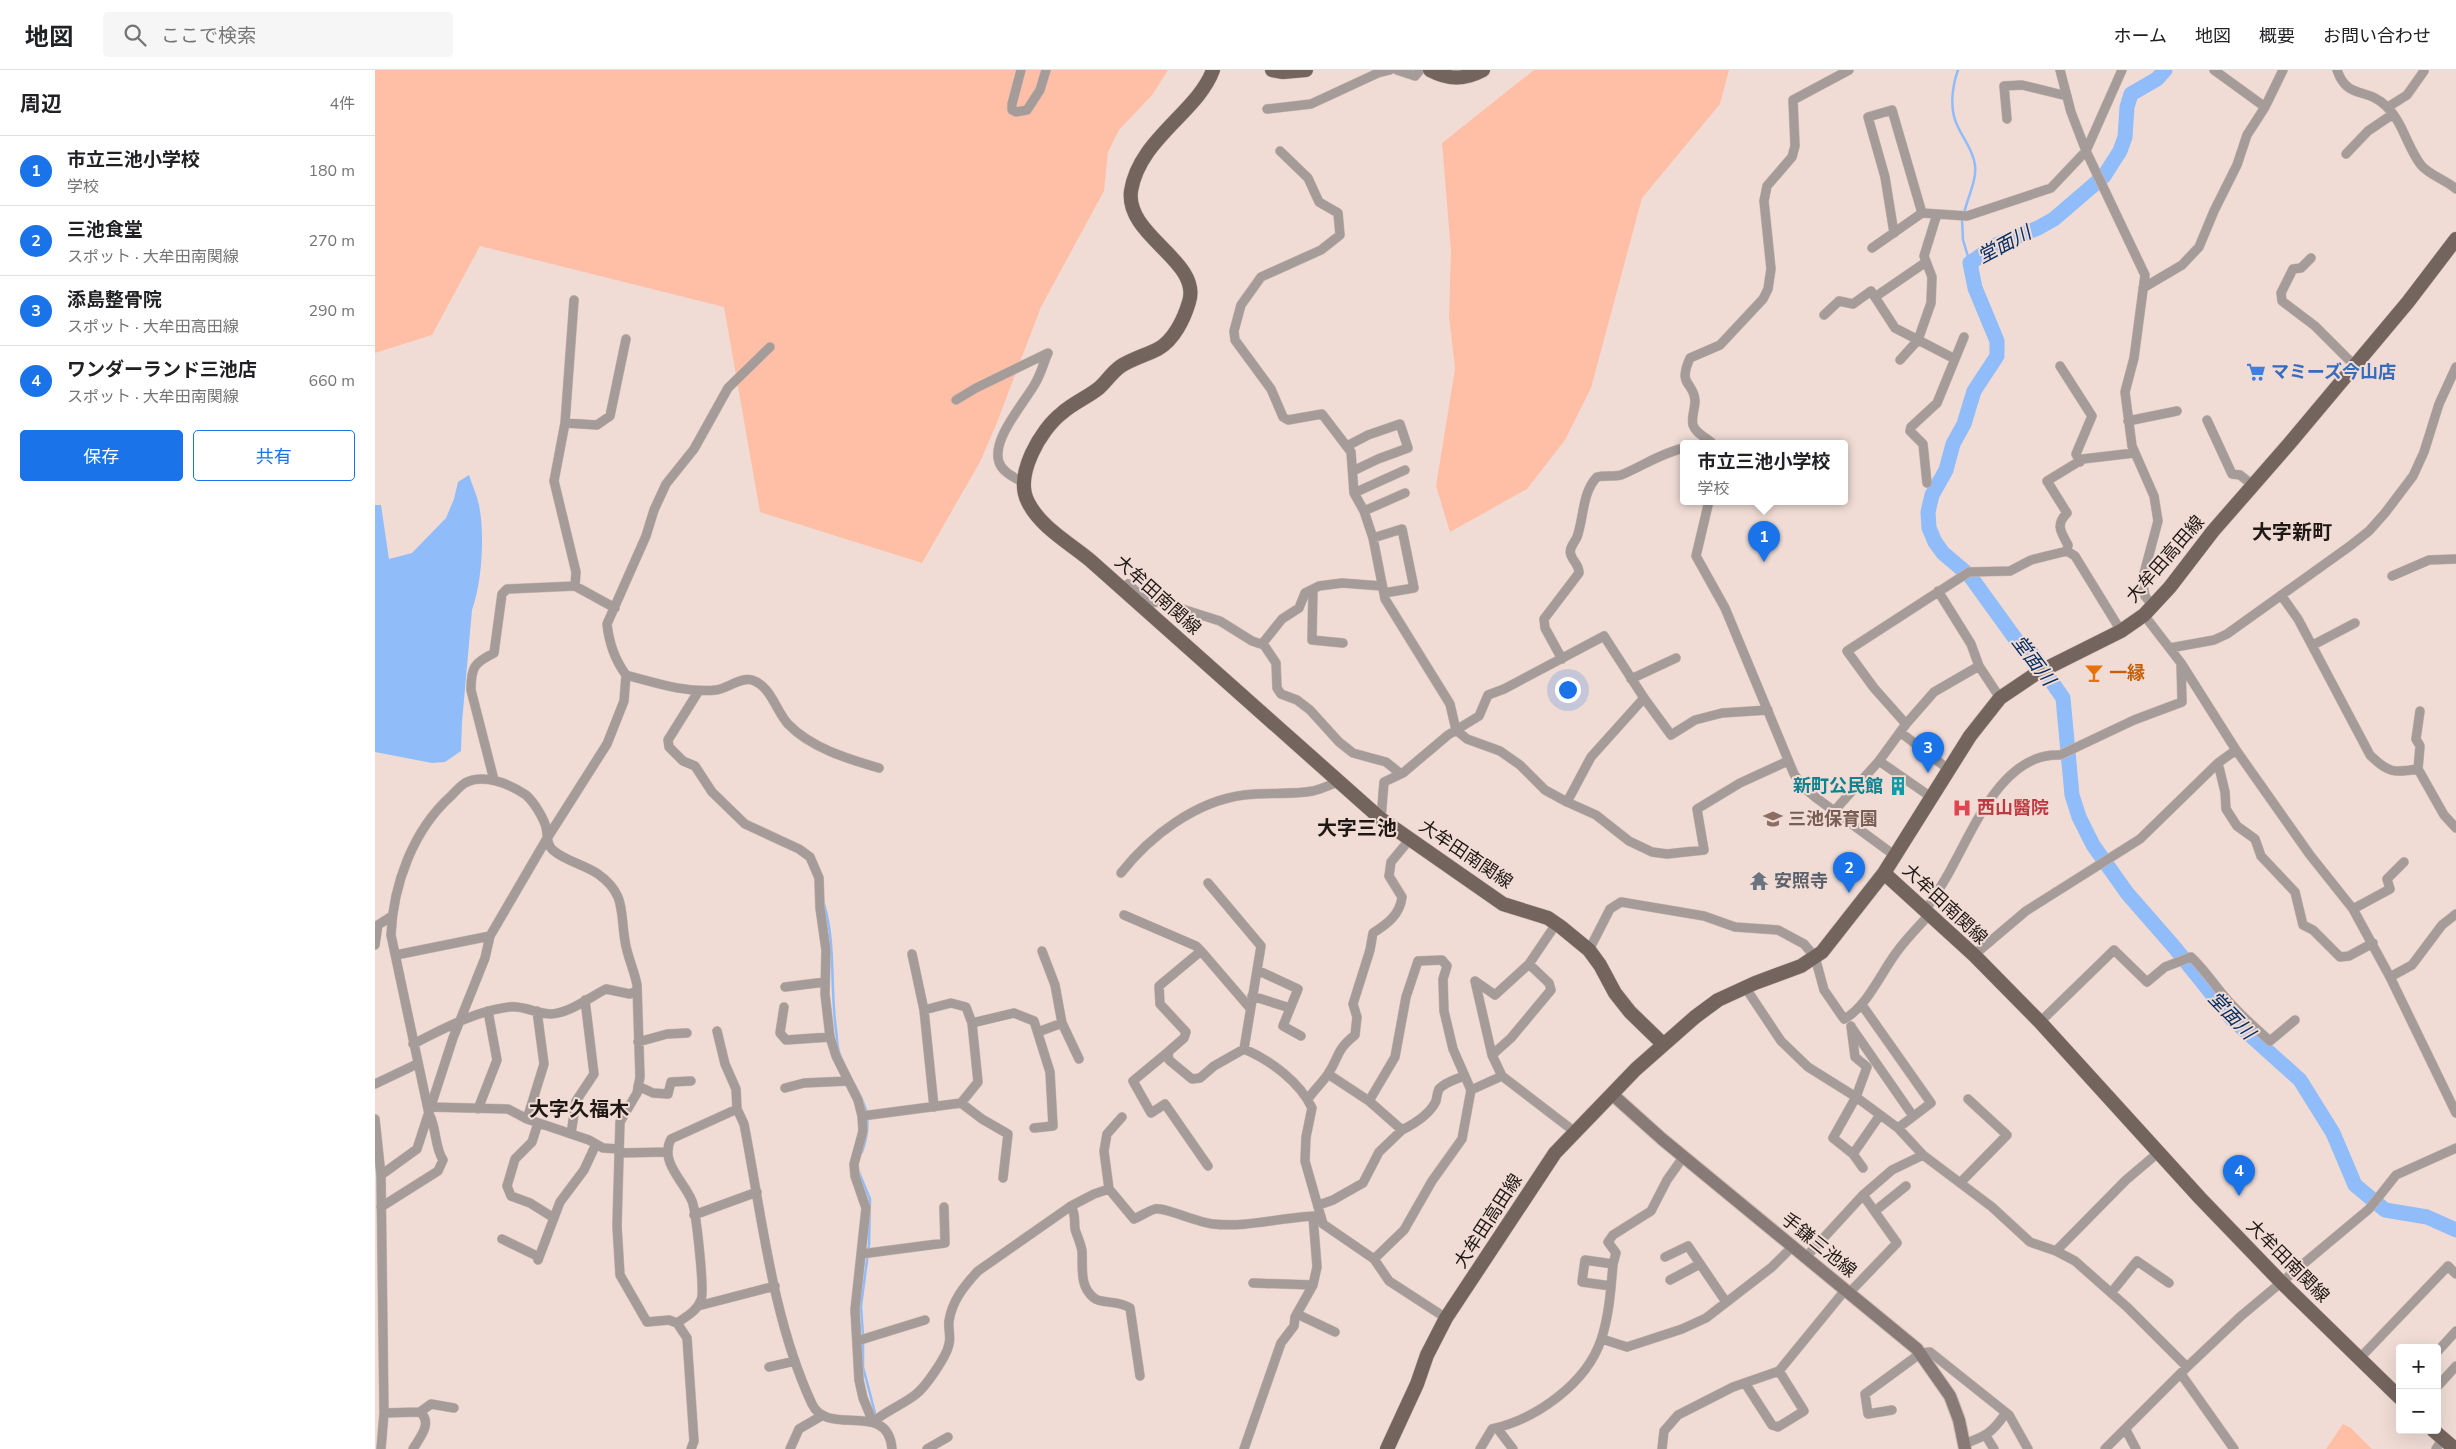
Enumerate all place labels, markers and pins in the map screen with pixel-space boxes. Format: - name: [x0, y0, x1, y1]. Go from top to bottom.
- place label: マミーズ今山店: [2271, 360, 2396, 384]
- supermarket icon: マミーズ今山店: [2245, 361, 2267, 383]
- pin: 1: [1748, 521, 1780, 562]
- place label: 一縁: [2109, 661, 2145, 685]
- bar icon: 一縁: [2083, 662, 2105, 684]
- pin: 3: [1912, 732, 1944, 773]
- place label: 新町公民館: [1793, 774, 1883, 798]
- building icon: 新町公民館: [1887, 775, 1909, 797]
- place label: 西山醫院: [1977, 796, 2049, 820]
- hospital icon: 西山醫院: [1951, 797, 1973, 819]
- place label: 三池保育園: [1788, 807, 1878, 831]
- school or university icon: 三池保育園: [1762, 808, 1784, 830]
- pin: 2: [1833, 852, 1865, 893]
- place label: 安照寺: [1774, 869, 1828, 893]
- temple icon: 安照寺: [1748, 870, 1770, 892]
- pin: 4: [2223, 1155, 2255, 1196]

